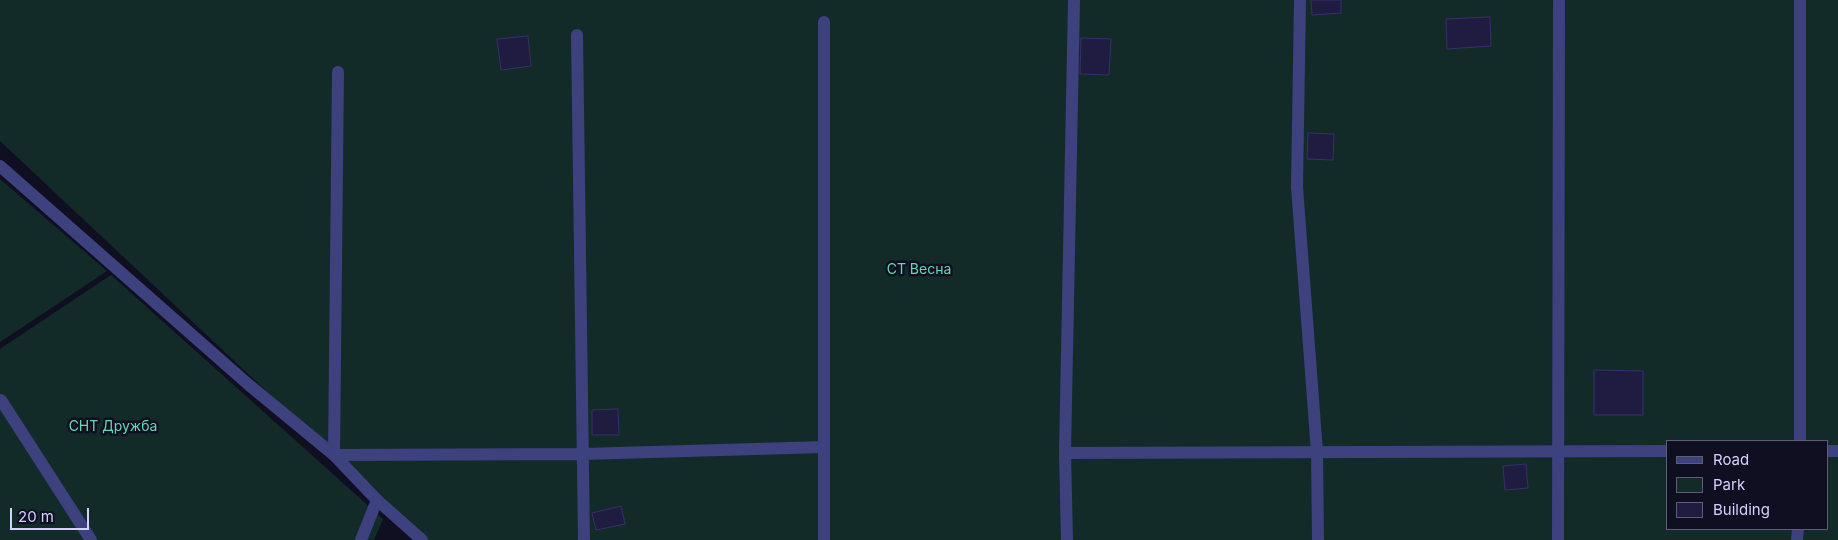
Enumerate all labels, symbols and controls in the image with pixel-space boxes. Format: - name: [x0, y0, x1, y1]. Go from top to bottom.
- park label: СТ Весна: [887, 262, 951, 278]
- park label: СНТ Дружба: [69, 419, 157, 435]
- legend: [1666, 440, 1828, 530]
- text: Road: [1713, 450, 1749, 469]
- text: Park: [1713, 475, 1745, 494]
- scale bar: [12, 498, 91, 530]
- text: Building: [1713, 500, 1770, 519]
- text: 20 m: [18, 507, 54, 526]

